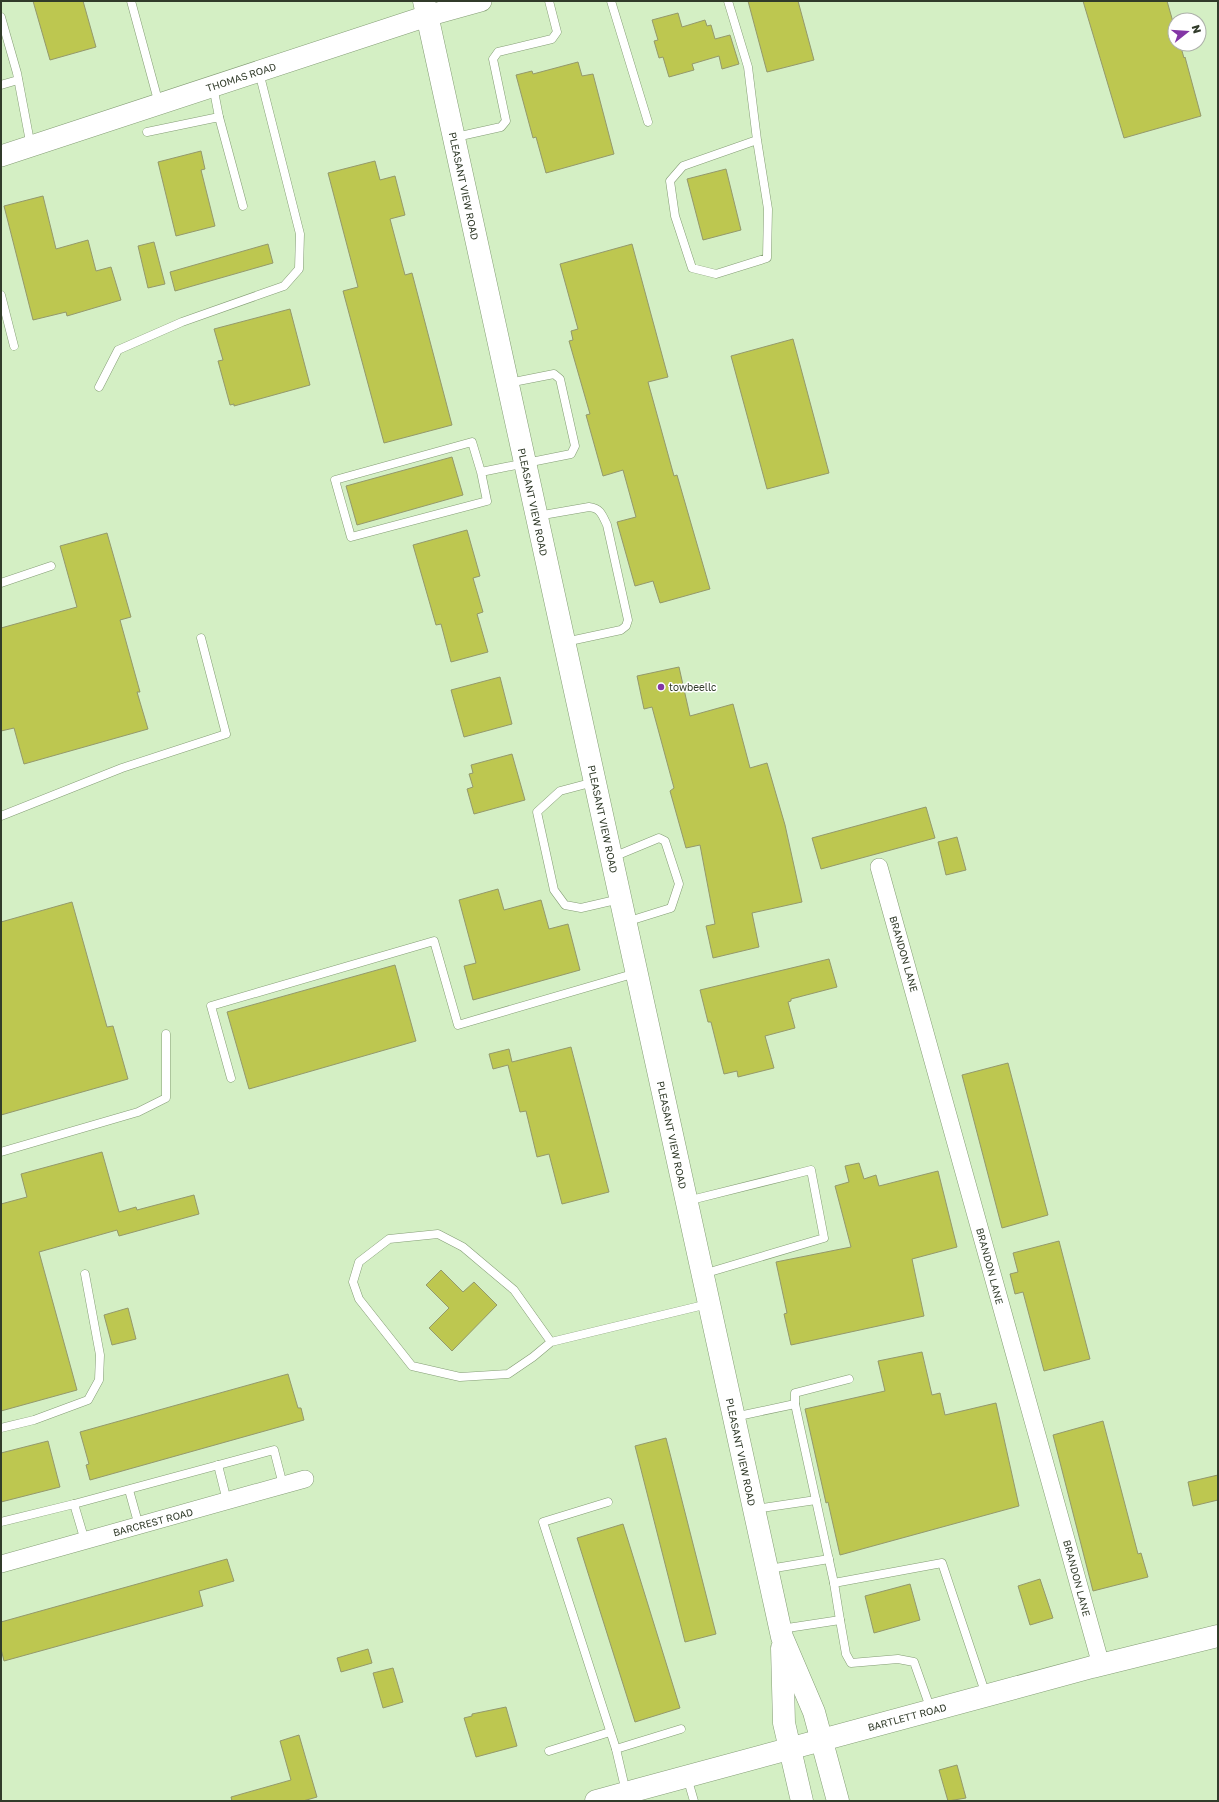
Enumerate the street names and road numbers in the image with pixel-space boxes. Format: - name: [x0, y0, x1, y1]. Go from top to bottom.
- street label: THOMAS ROAD: [204, 60, 278, 94]
- street label: PLEASANT VIEW ROAD: [447, 131, 481, 241]
- street label: PLEASANT VIEW ROAD: [516, 447, 550, 557]
- street label: PLEASANT VIEW ROAD: [586, 764, 620, 874]
- street label: BRANDON LANE: [887, 915, 921, 993]
- street label: PLEASANT VIEW ROAD: [655, 1080, 689, 1190]
- street label: BRANDON LANE: [974, 1226, 1006, 1306]
- street label: PLEASANT VIEW ROAD: [724, 1397, 758, 1507]
- street label: BARCREST ROAD: [112, 1506, 194, 1538]
- street label: BRANDON LANE: [1061, 1538, 1093, 1618]
- street label: BARTLETT ROAD: [866, 1701, 948, 1733]

